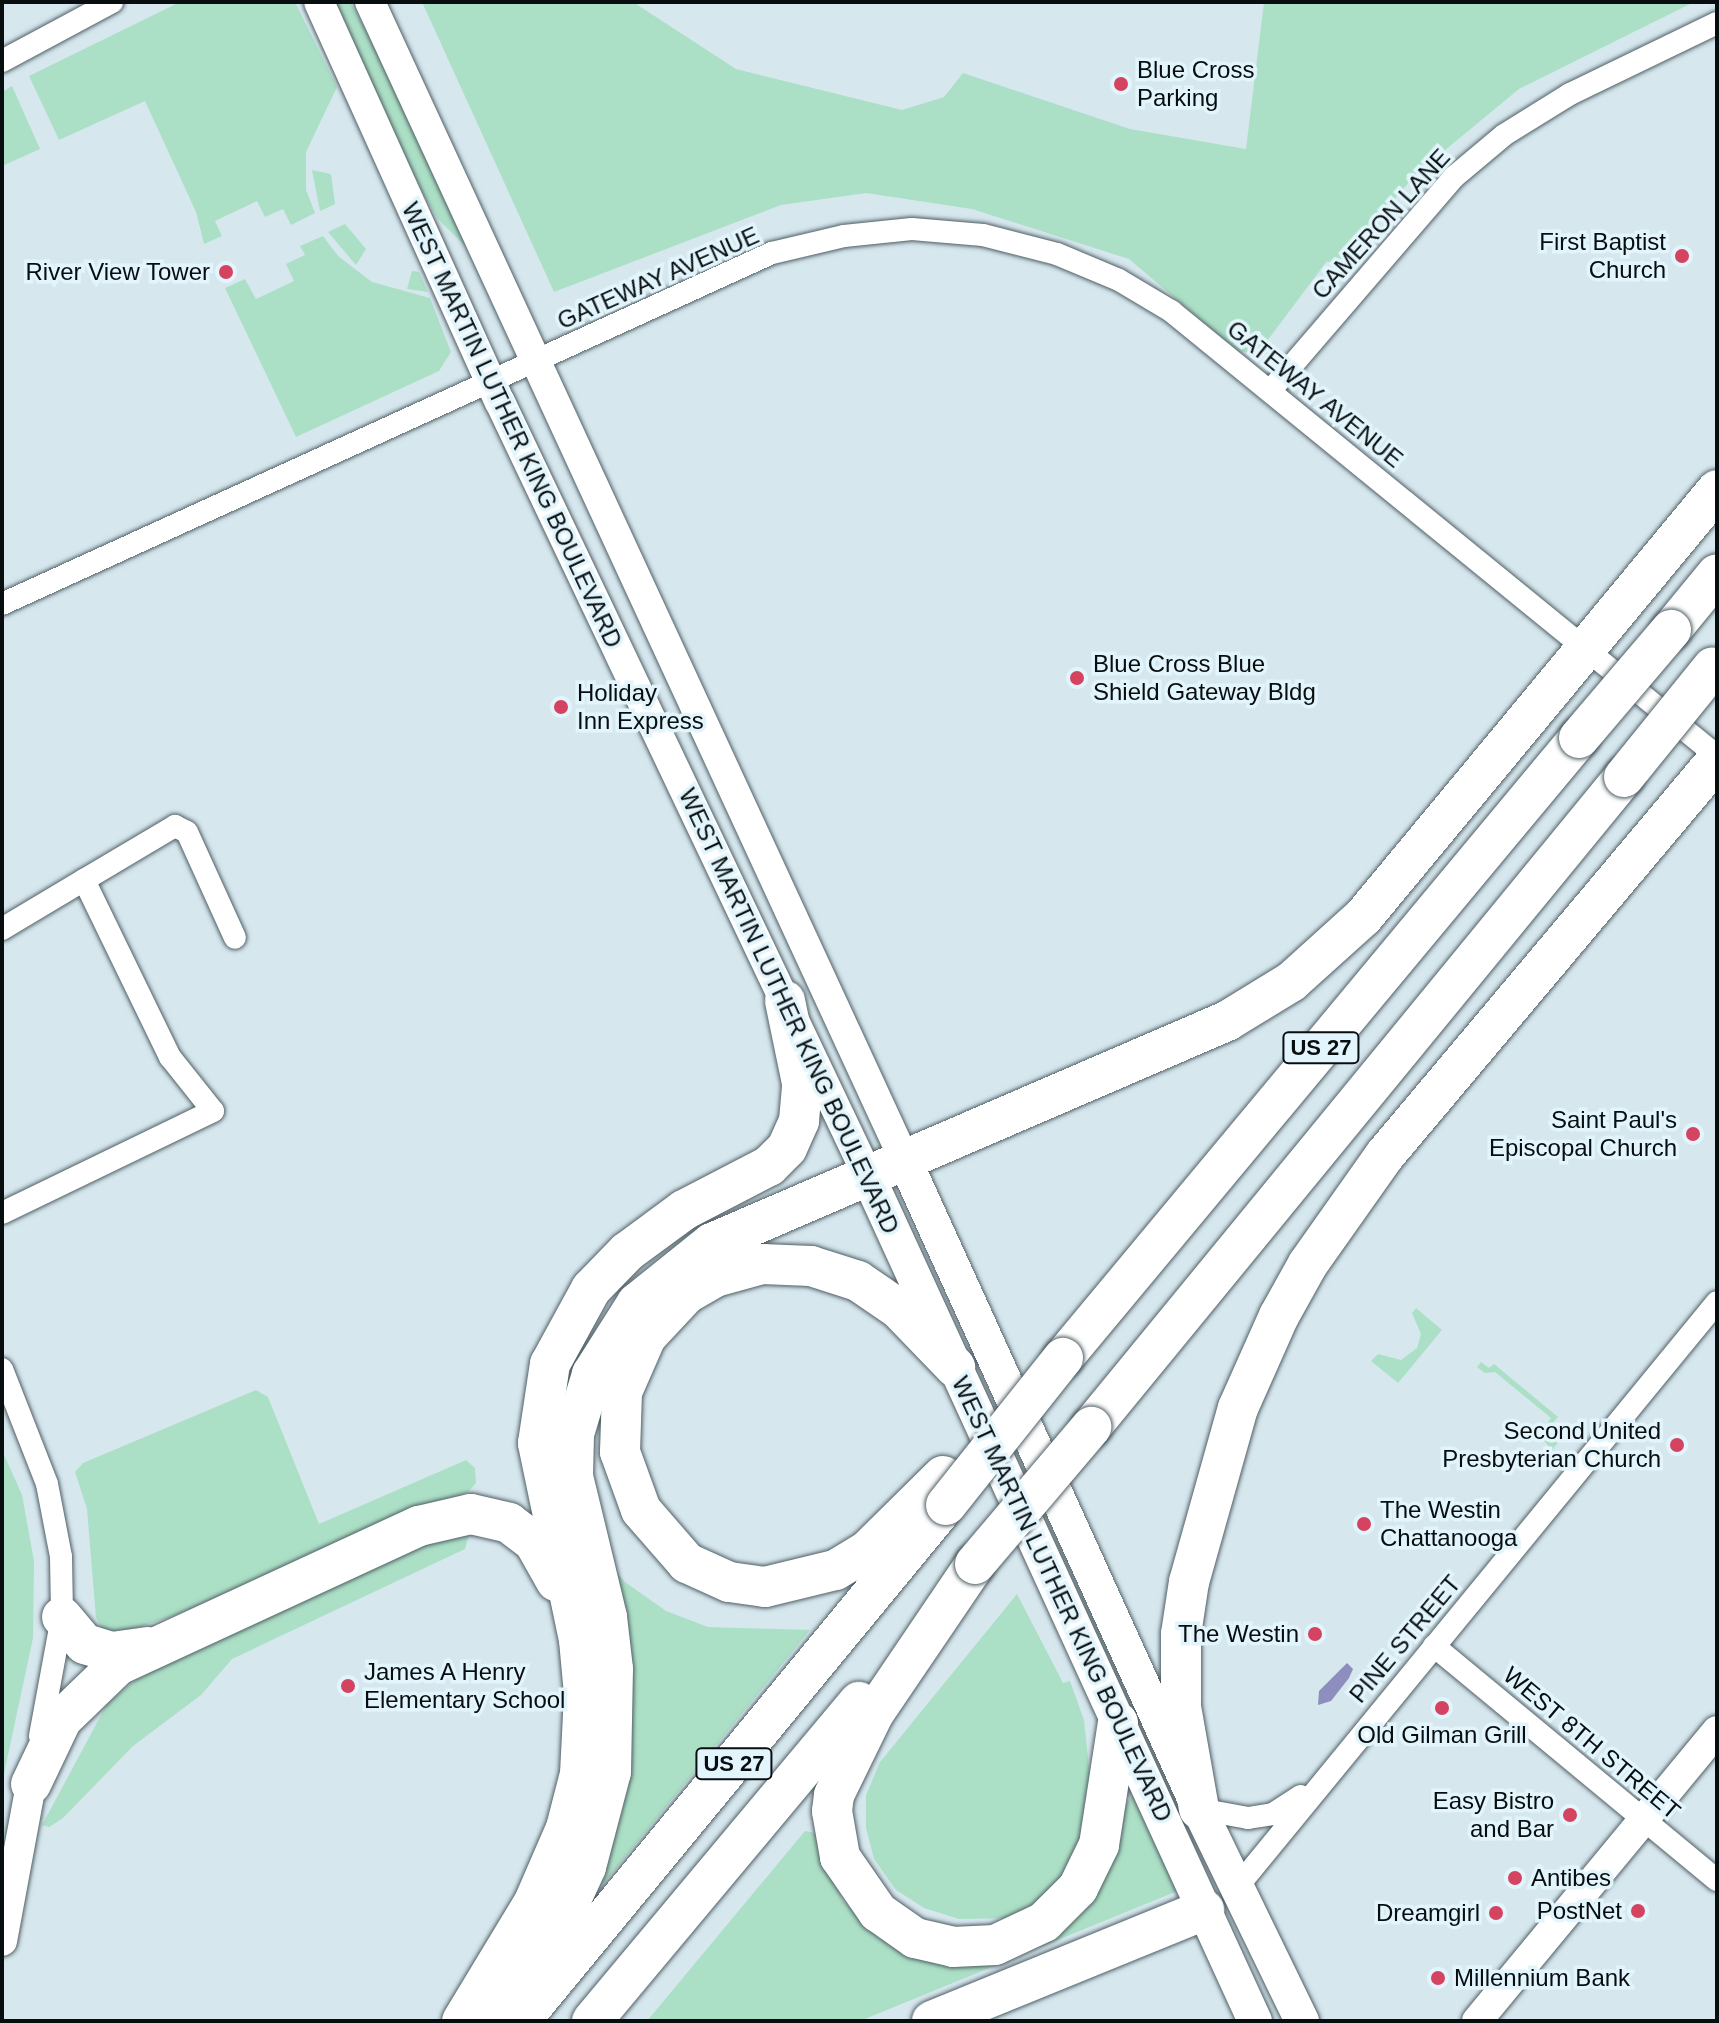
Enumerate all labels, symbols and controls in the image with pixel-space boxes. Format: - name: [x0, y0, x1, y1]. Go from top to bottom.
- place label: Blue Cross Parking: [1137, 56, 1254, 112]
- marker: Blue Cross Parking: [1112, 75, 1130, 93]
- street label: CAMERON LANE: [1306, 143, 1456, 305]
- street label: WEST MARTIN LUTHER KING BOULEVARD: [396, 198, 628, 652]
- street label: GATEWAY AVENUE: [552, 220, 764, 336]
- place label: First Baptist Church: [1539, 228, 1666, 284]
- marker: First Baptist Church: [1673, 247, 1691, 265]
- place label: River View Tower: [25, 258, 210, 286]
- marker: River View Tower: [217, 263, 235, 281]
- street label: GATEWAY AVENUE: [1221, 314, 1409, 474]
- place label: Blue Cross Blue Shield Gateway Bldg: [1093, 650, 1316, 706]
- marker: Blue Cross Blue Shield Gateway Bldg: [1068, 669, 1086, 687]
- place label: Holiday Inn Express: [577, 679, 704, 735]
- marker: Holiday Inn Express: [552, 698, 570, 716]
- street label: WEST MARTIN LUTHER KING BOULEVARD: [673, 784, 905, 1238]
- road number: US 27: [1281, 1030, 1361, 1066]
- place label: Saint Paul's Episcopal Church: [1489, 1106, 1677, 1162]
- marker: Saint Paul's Episcopal Church: [1684, 1125, 1702, 1143]
- street label: WEST MARTIN LUTHER KING BOULEVARD: [946, 1372, 1178, 1826]
- place label: Second United Presbyterian Church: [1442, 1417, 1661, 1473]
- marker: Second United Presbyterian Church: [1668, 1436, 1686, 1454]
- place label: The Westin Chattanooga: [1380, 1496, 1517, 1552]
- marker: The Westin Chattanooga: [1355, 1515, 1373, 1533]
- street label: PINE STREET: [1343, 1569, 1467, 1709]
- place label: The Westin: [1178, 1620, 1299, 1648]
- marker: The Westin: [1306, 1625, 1324, 1643]
- place label: James A Henry Elementary School: [364, 1658, 565, 1714]
- street label: WEST 8TH STREET: [1497, 1660, 1687, 1826]
- marker: James A Henry Elementary School: [339, 1677, 357, 1695]
- marker: Old Gilman Grill: [1433, 1699, 1451, 1717]
- place label: Old Gilman Grill: [1357, 1721, 1527, 1749]
- road number: US 27: [694, 1746, 774, 1782]
- place label: Easy Bistro and Bar: [1433, 1787, 1554, 1843]
- marker: Easy Bistro and Bar: [1561, 1806, 1579, 1824]
- place label: Antibes: [1531, 1864, 1611, 1892]
- marker: Antibes: [1506, 1869, 1524, 1887]
- place label: PostNet: [1537, 1897, 1622, 1925]
- place label: Dreamgirl: [1376, 1899, 1480, 1927]
- marker: PostNet: [1629, 1902, 1647, 1920]
- marker: Dreamgirl: [1487, 1904, 1505, 1922]
- place label: Millennium Bank: [1454, 1964, 1630, 1992]
- marker: Millennium Bank: [1429, 1969, 1447, 1987]

